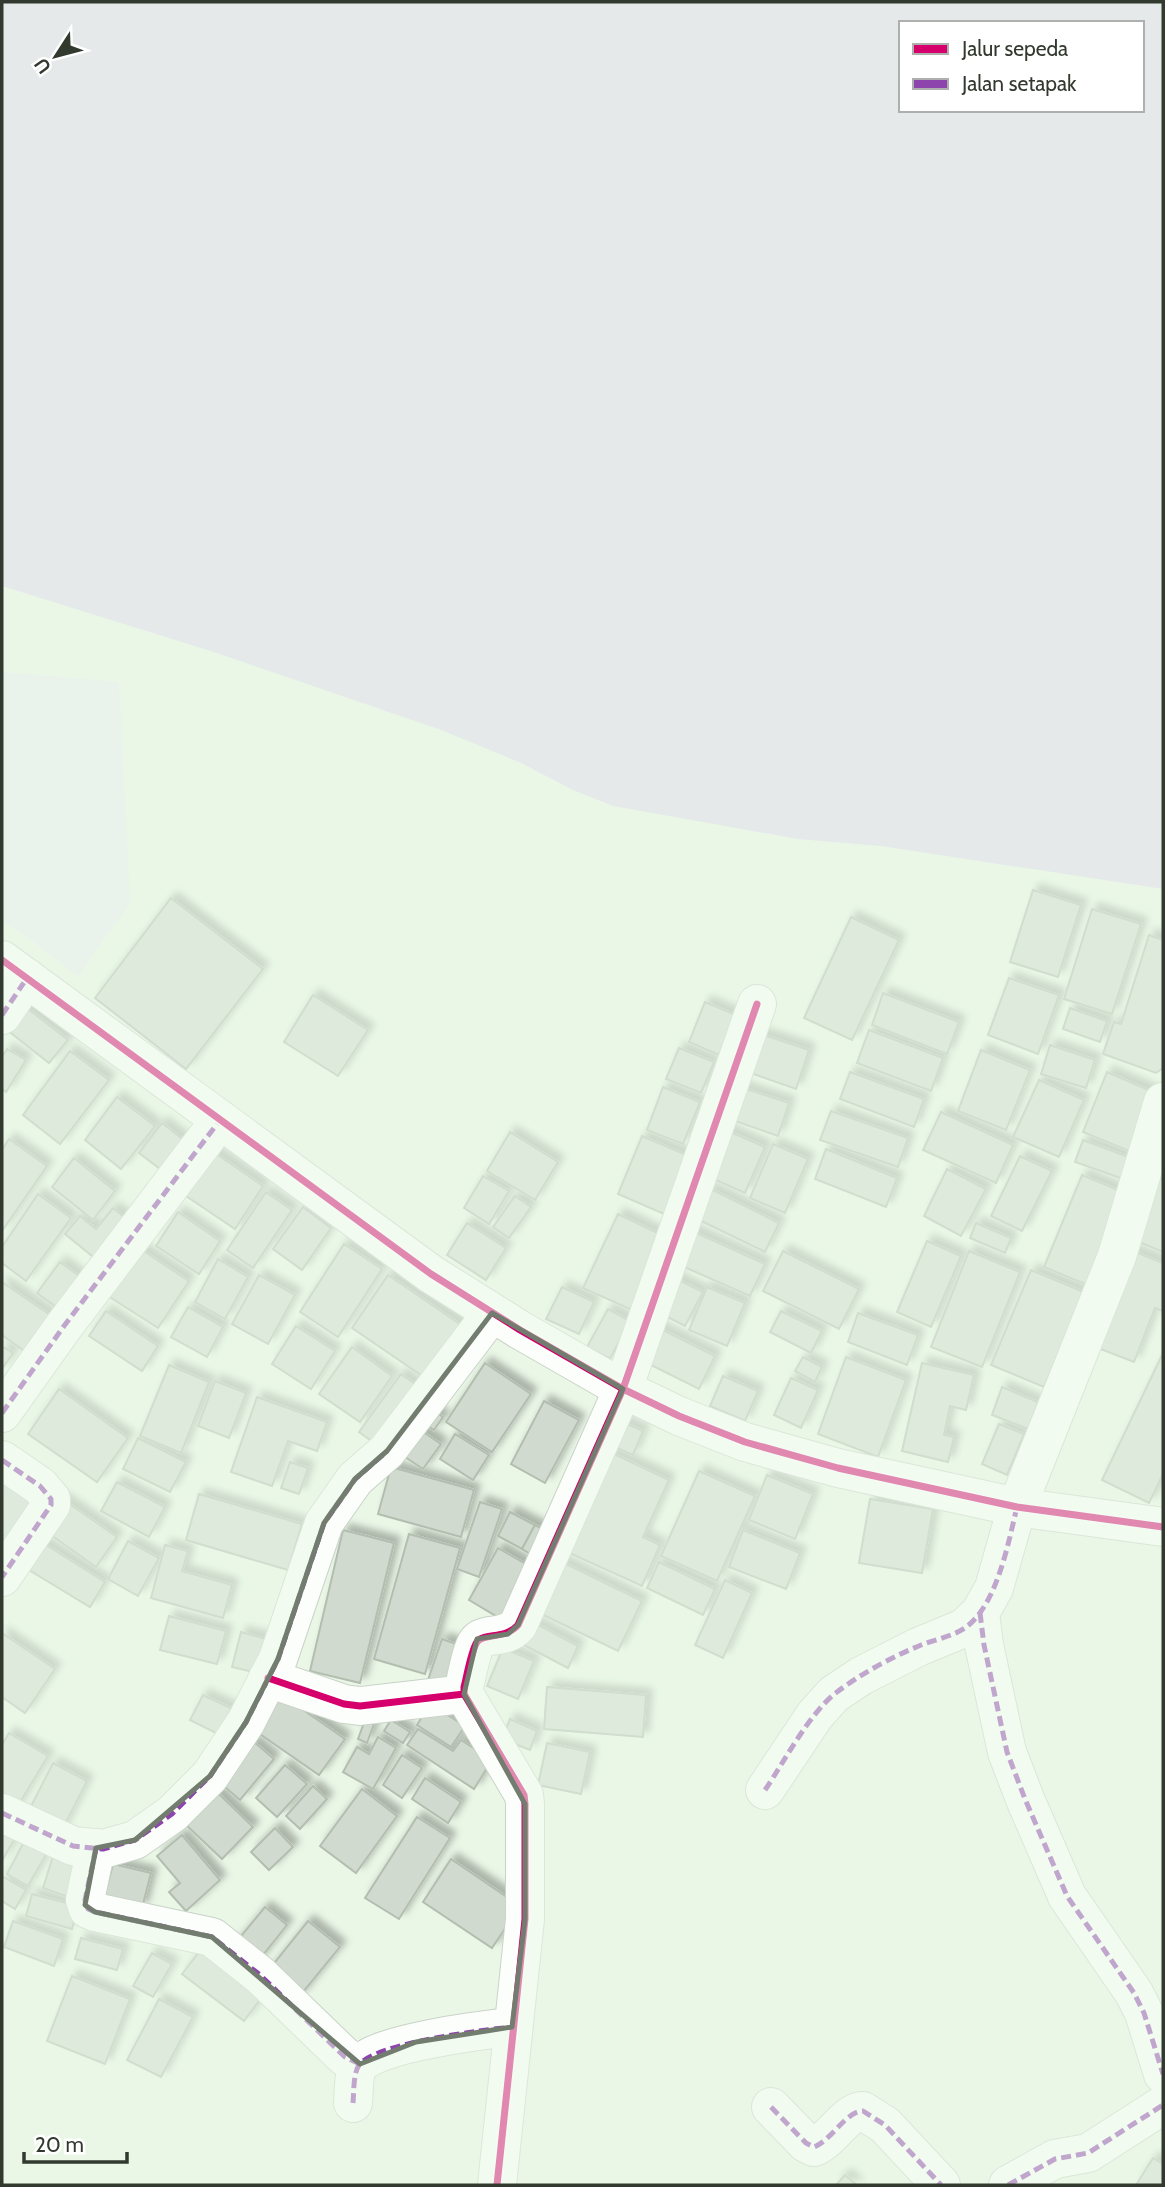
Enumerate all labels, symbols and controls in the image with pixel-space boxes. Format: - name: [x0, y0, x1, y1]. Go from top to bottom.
- north arrow: [21, 21, 91, 91]
- legend: [899, 21, 1144, 112]
- text: Jalur sepeda: [961, 36, 1068, 61]
- text: U: [29, 53, 56, 78]
- text: Jalan setapak: [961, 71, 1077, 96]
- scale bar: [24, 2120, 128, 2164]
- text: 20 m: [35, 2132, 84, 2157]

